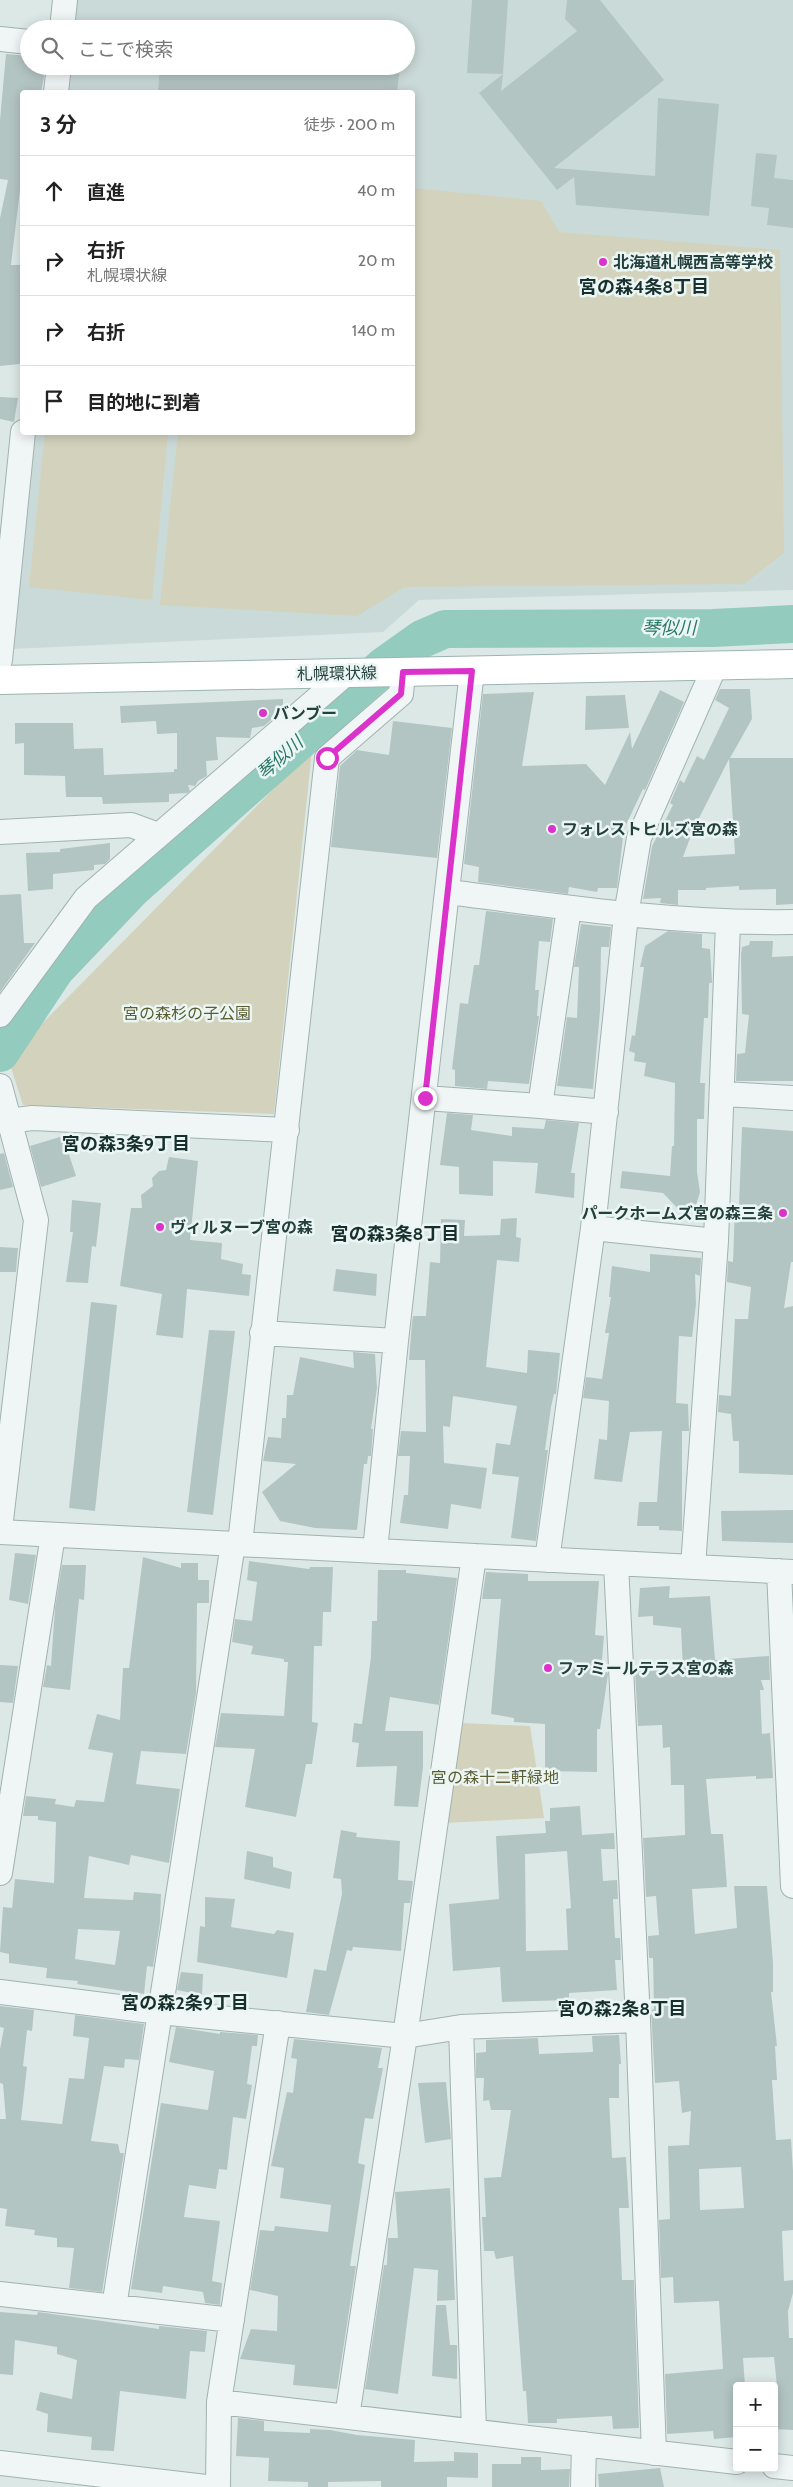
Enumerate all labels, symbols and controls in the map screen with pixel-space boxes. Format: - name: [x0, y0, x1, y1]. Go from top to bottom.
- search box: [20, 20, 415, 75]
- icon: search: [38, 34, 66, 62]
- text: ここで検索: [78, 38, 173, 61]
- text: 3 分: [40, 112, 77, 137]
- text: 徒歩 · 200 m: [304, 115, 395, 134]
- icon: ahead: [40, 177, 68, 205]
- text: 直進: [87, 181, 125, 204]
- text: 40 m: [357, 181, 395, 200]
- text: 右折: [87, 239, 125, 262]
- icon: right: [40, 247, 68, 275]
- text: 20 m: [358, 251, 395, 270]
- place label: 北海道札幌西高等学校: [613, 253, 773, 272]
- marker: 北海道札幌西高等学校: [597, 256, 609, 268]
- text: 札幌環状線: [87, 266, 167, 285]
- district label: 宮の森4条8丁目: [579, 276, 709, 298]
- icon: right: [40, 317, 68, 345]
- text: 右折: [87, 321, 125, 344]
- text: 140 m: [352, 321, 395, 340]
- icon: arrive: [40, 387, 68, 415]
- text: 目的地に到着: [87, 391, 201, 414]
- water label: 琴似川: [642, 617, 698, 639]
- street label: 札幌環状線: [297, 663, 377, 684]
- place label: バンブー: [273, 704, 337, 723]
- marker: バンブー: [257, 707, 269, 719]
- water label: 琴似川: [253, 730, 309, 784]
- route start: [316, 747, 339, 770]
- place label: フォレストヒルズ宮の森: [562, 820, 738, 839]
- marker: フォレストヒルズ宮の森: [546, 823, 558, 835]
- park label: 宮の森杉の子公園: [123, 1004, 251, 1023]
- route end: [414, 1087, 437, 1110]
- district label: 宮の森3条9丁目: [62, 1133, 190, 1155]
- place label: パークホームズ宮の森三条: [581, 1204, 773, 1223]
- marker: パークホームズ宮の森三条: [777, 1207, 789, 1219]
- place label: ヴィルヌーブ宮の森: [170, 1218, 313, 1237]
- marker: ヴィルヌーブ宮の森: [154, 1221, 166, 1233]
- district label: 宮の森3条8丁目: [331, 1223, 459, 1245]
- place label: ファミールテラス宮の森: [558, 1659, 734, 1678]
- marker: ファミールテラス宮の森: [542, 1662, 554, 1674]
- park label: 宮の森十二軒緑地: [431, 1768, 559, 1787]
- district label: 宮の森2条9丁目: [121, 1992, 249, 2014]
- district label: 宮の森2条8丁目: [558, 1998, 686, 2020]
- map controls: [733, 2382, 778, 2472]
- button: +: [733, 2382, 778, 2427]
- button: −: [733, 2427, 778, 2472]

